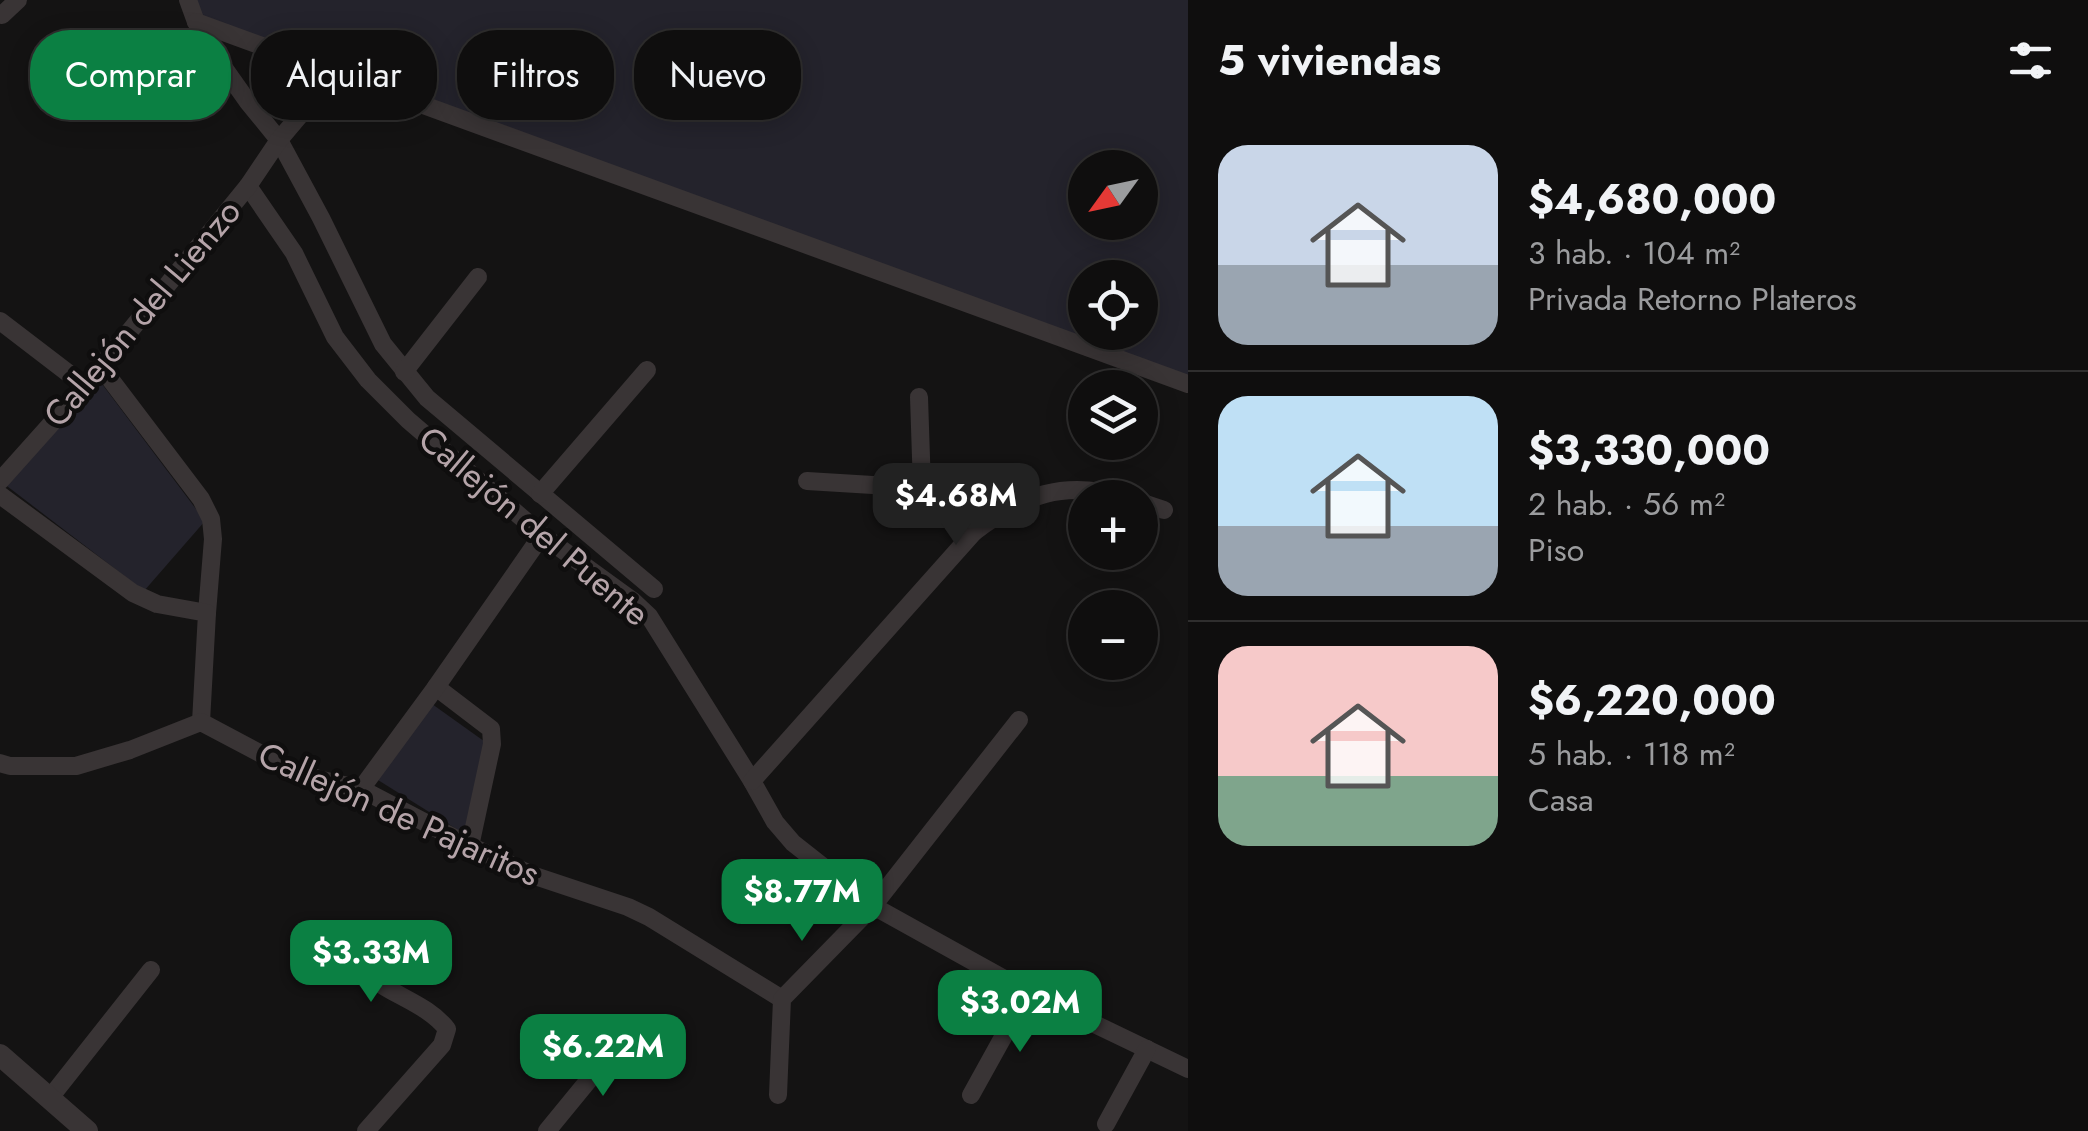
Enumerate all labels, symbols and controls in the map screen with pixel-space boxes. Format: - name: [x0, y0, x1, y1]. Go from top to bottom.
- chip: Comprar: [30, 30, 231, 120]
- chip: Alquilar: [251, 30, 437, 120]
- chip: Filtros: [457, 30, 614, 120]
- chip: Nuevo: [634, 30, 801, 120]
- text: 5 viviendas: [1218, 30, 1441, 91]
- icon: filters: [2003, 33, 2058, 88]
- north arrow: [1068, 150, 1158, 240]
- map controls: [1068, 150, 1158, 680]
- text: $4,680,000: [1528, 169, 1776, 230]
- icon: home: [1298, 185, 1418, 305]
- street label: Callejón del Lienzo: [32, 188, 252, 438]
- text: 3 hab. · 104 m²: [1528, 230, 1740, 276]
- button: locate: [1068, 260, 1158, 350]
- text: Privada Retorno Plateros: [1528, 276, 1857, 322]
- button: layers: [1068, 370, 1158, 460]
- street label: Callejón del Puente: [408, 414, 660, 638]
- text: $3,330,000: [1528, 420, 1770, 481]
- icon: home: [1298, 436, 1418, 556]
- pin: $4.68M: [875, 463, 1037, 548]
- text: $4.68M: [895, 472, 1017, 518]
- button: +: [1068, 480, 1158, 570]
- text: 2 hab. · 56 m²: [1528, 481, 1725, 527]
- text: Piso: [1528, 527, 1584, 573]
- button: −: [1068, 590, 1158, 680]
- text: $6,220,000: [1528, 670, 1776, 731]
- icon: home: [1298, 686, 1418, 806]
- street label: Callejón de Pajaritos: [250, 729, 548, 899]
- text: 5 hab. · 118 m²: [1528, 731, 1735, 777]
- text: Casa: [1528, 777, 1594, 823]
- pin: $8.77M: [721, 859, 883, 944]
- text: $8.77M: [744, 868, 860, 914]
- pin: $3.33M: [290, 920, 452, 1005]
- text: $3.33M: [312, 929, 430, 975]
- pin: $3.02M: [939, 970, 1101, 1055]
- text: $3.02M: [960, 979, 1080, 1025]
- pin: $6.22M: [522, 1014, 684, 1099]
- text: $6.22M: [542, 1023, 664, 1069]

